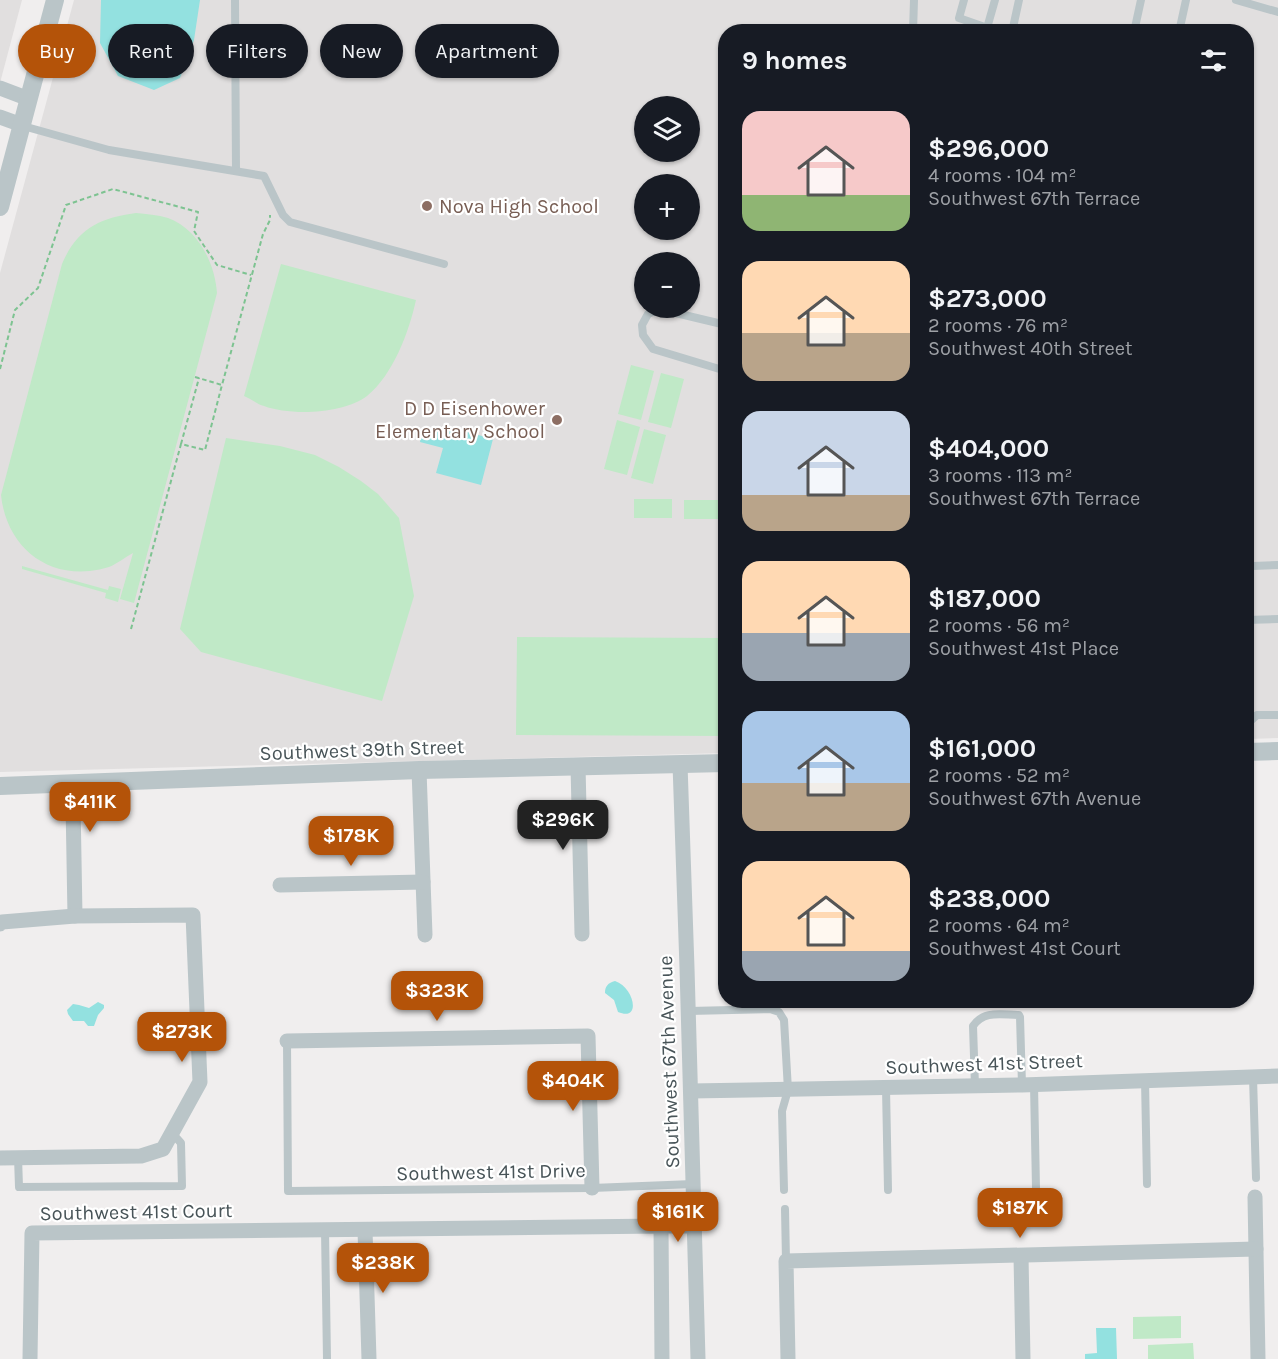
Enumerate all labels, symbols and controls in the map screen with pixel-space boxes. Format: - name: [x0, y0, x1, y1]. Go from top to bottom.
- chip: Buy: [18, 24, 96, 78]
- chip: Rent: [108, 24, 194, 78]
- chip: Filters: [206, 24, 308, 78]
- chip: New: [320, 24, 403, 78]
- chip: Apartment: [415, 24, 559, 78]
- icon: filters: [1197, 44, 1230, 77]
- text: 9 homes: [742, 45, 848, 76]
- map controls: [634, 96, 700, 318]
- button: layers: [634, 96, 700, 162]
- text: $296,000: [928, 133, 1049, 164]
- icon: home: [790, 135, 862, 207]
- text: 4 rooms · 104 m²: [928, 164, 1076, 187]
- button: +: [634, 174, 700, 240]
- text: Southwest 67th Terrace: [928, 187, 1140, 210]
- place label: Nova High School: [439, 195, 599, 218]
- marker: Nova High School: [420, 199, 434, 213]
- button: −: [634, 252, 700, 318]
- text: $273,000: [928, 283, 1047, 314]
- icon: home: [790, 285, 862, 357]
- text: 2 rooms · 76 m²: [928, 314, 1068, 337]
- text: Southwest 40th Street: [928, 337, 1133, 360]
- place label: D D Eisenhower Elementary School: [375, 397, 546, 443]
- marker: D D Eisenhower Elementary School: [550, 413, 564, 427]
- text: $404,000: [928, 433, 1049, 464]
- icon: home: [790, 435, 862, 507]
- text: 3 rooms · 113 m²: [928, 464, 1072, 487]
- text: Southwest 67th Terrace: [928, 487, 1140, 510]
- text: $187,000: [928, 583, 1041, 614]
- icon: home: [790, 585, 862, 657]
- text: 2 rooms · 56 m²: [928, 614, 1070, 637]
- text: Southwest 41st Place: [928, 637, 1119, 660]
- text: $161,000: [928, 733, 1036, 764]
- street label: Southwest 39th Street: [259, 735, 465, 765]
- icon: home: [790, 735, 862, 807]
- text: 2 rooms · 52 m²: [928, 764, 1070, 787]
- pin: $411K: [48, 782, 132, 833]
- text: Southwest 67th Avenue: [928, 787, 1141, 810]
- text: $411K: [63, 790, 117, 813]
- pin: $296K: [521, 800, 605, 851]
- text: $296K: [531, 808, 595, 831]
- pin: $178K: [309, 816, 393, 867]
- text: $178K: [323, 824, 379, 847]
- text: $238,000: [928, 883, 1051, 914]
- icon: home: [790, 885, 862, 957]
- text: 2 rooms · 64 m²: [928, 914, 1070, 937]
- text: Southwest 41st Court: [928, 937, 1121, 960]
- street label: Southwest 67th Avenue: [654, 955, 684, 1169]
- pin: $323K: [395, 971, 479, 1022]
- text: $323K: [405, 979, 469, 1002]
- pin: $273K: [140, 1012, 224, 1063]
- text: $273K: [151, 1020, 213, 1043]
- street label: Southwest 41st Street: [885, 1049, 1084, 1079]
- pin: $404K: [531, 1061, 615, 1112]
- text: $404K: [541, 1069, 605, 1092]
- street label: Southwest 41st Drive: [396, 1159, 586, 1185]
- pin: $187K: [978, 1188, 1062, 1239]
- pin: $161K: [636, 1192, 720, 1243]
- text: $187K: [992, 1196, 1048, 1219]
- street label: Southwest 41st Court: [39, 1199, 233, 1225]
- text: $161K: [651, 1200, 705, 1223]
- pin: $238K: [341, 1243, 425, 1294]
- text: $238K: [351, 1251, 415, 1274]

